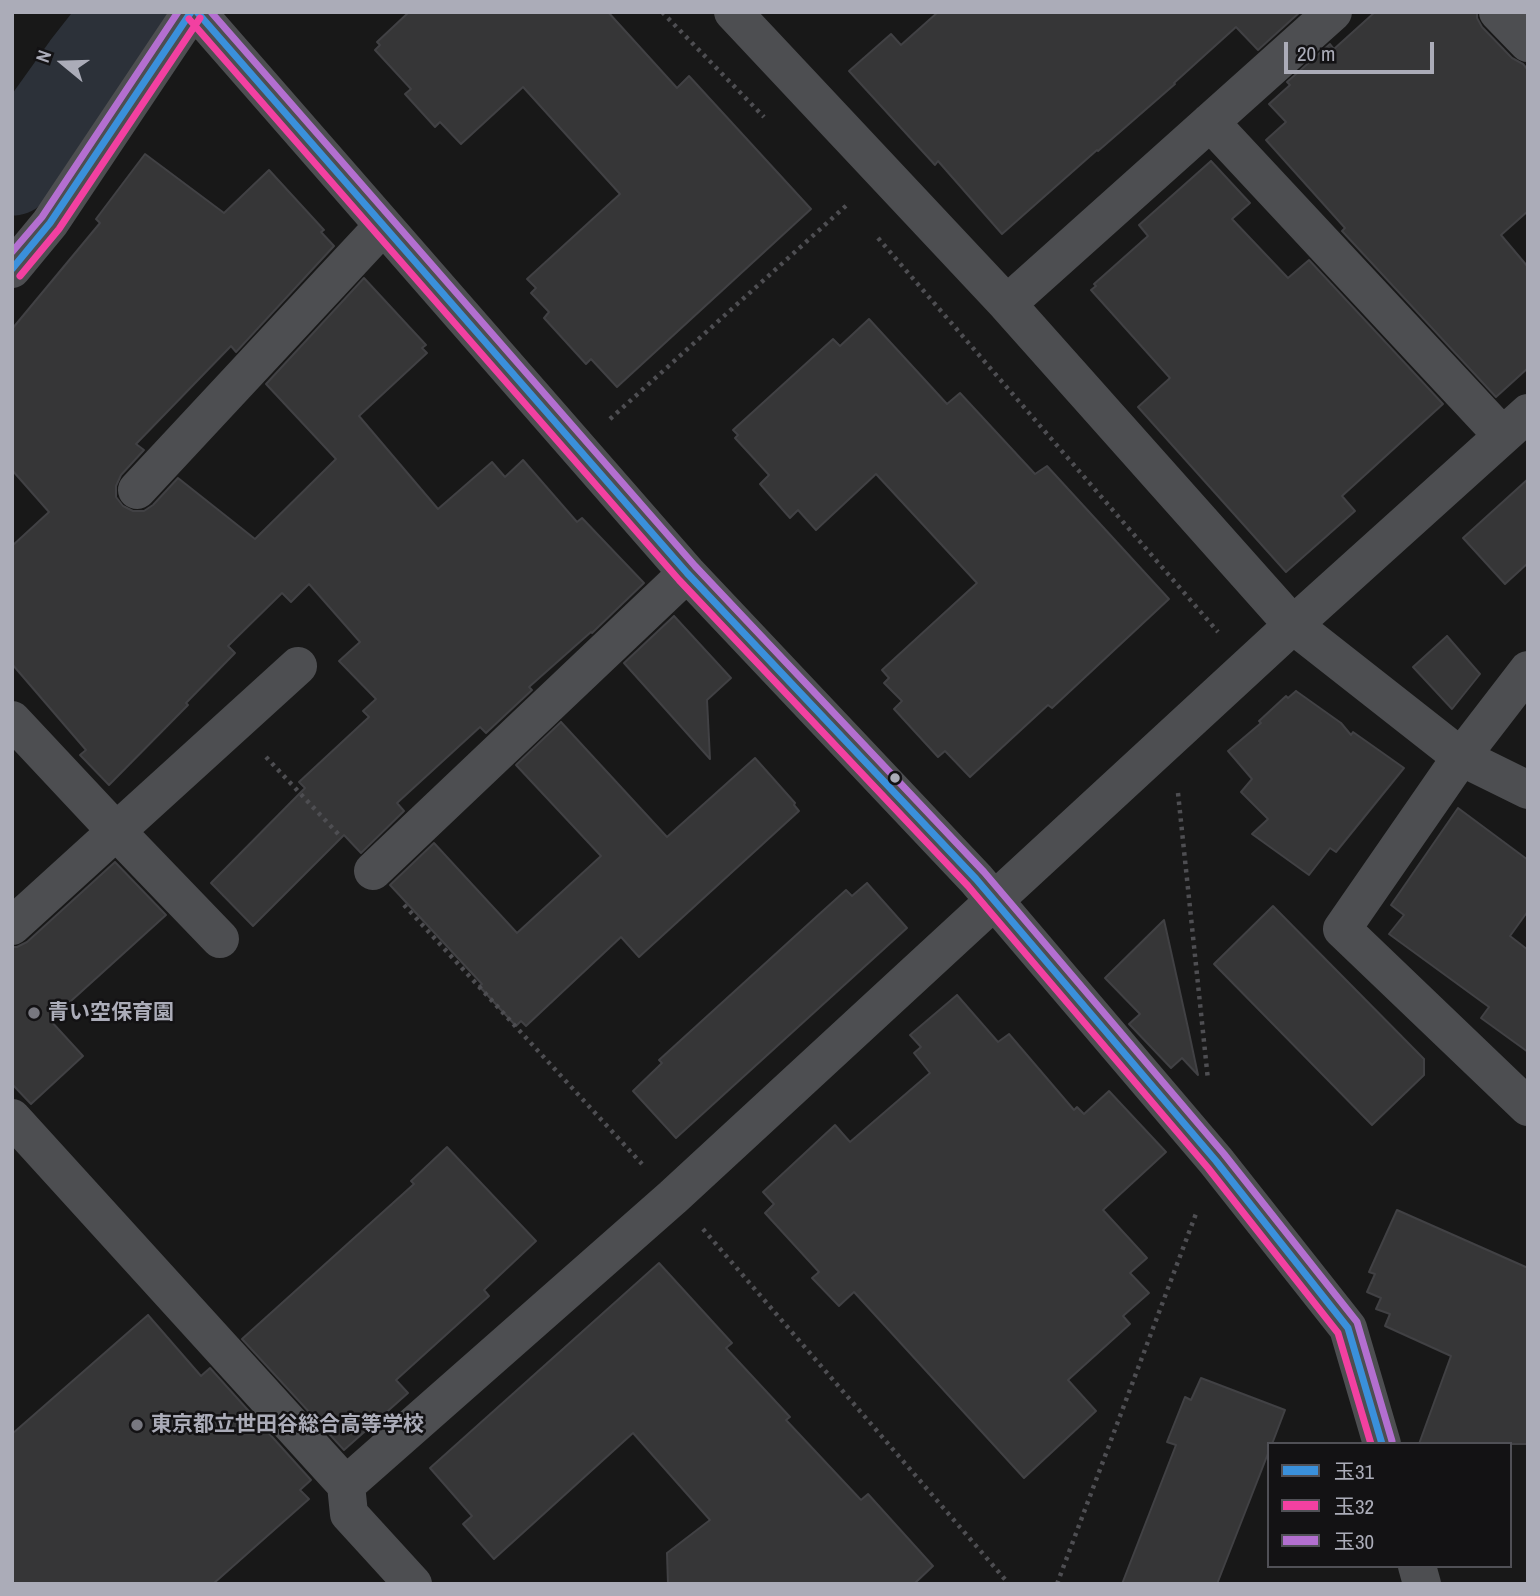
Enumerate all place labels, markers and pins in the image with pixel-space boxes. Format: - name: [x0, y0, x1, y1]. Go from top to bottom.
- unlabelled marker: [888, 771, 902, 785]
- place label: 青い空保育園: [48, 1000, 174, 1026]
- marker: 青い空保育園: [26, 1005, 42, 1021]
- place label: 東京都立世田谷総合高等学校: [151, 1412, 424, 1438]
- marker: 東京都立世田谷総合高等学校: [129, 1417, 145, 1433]

